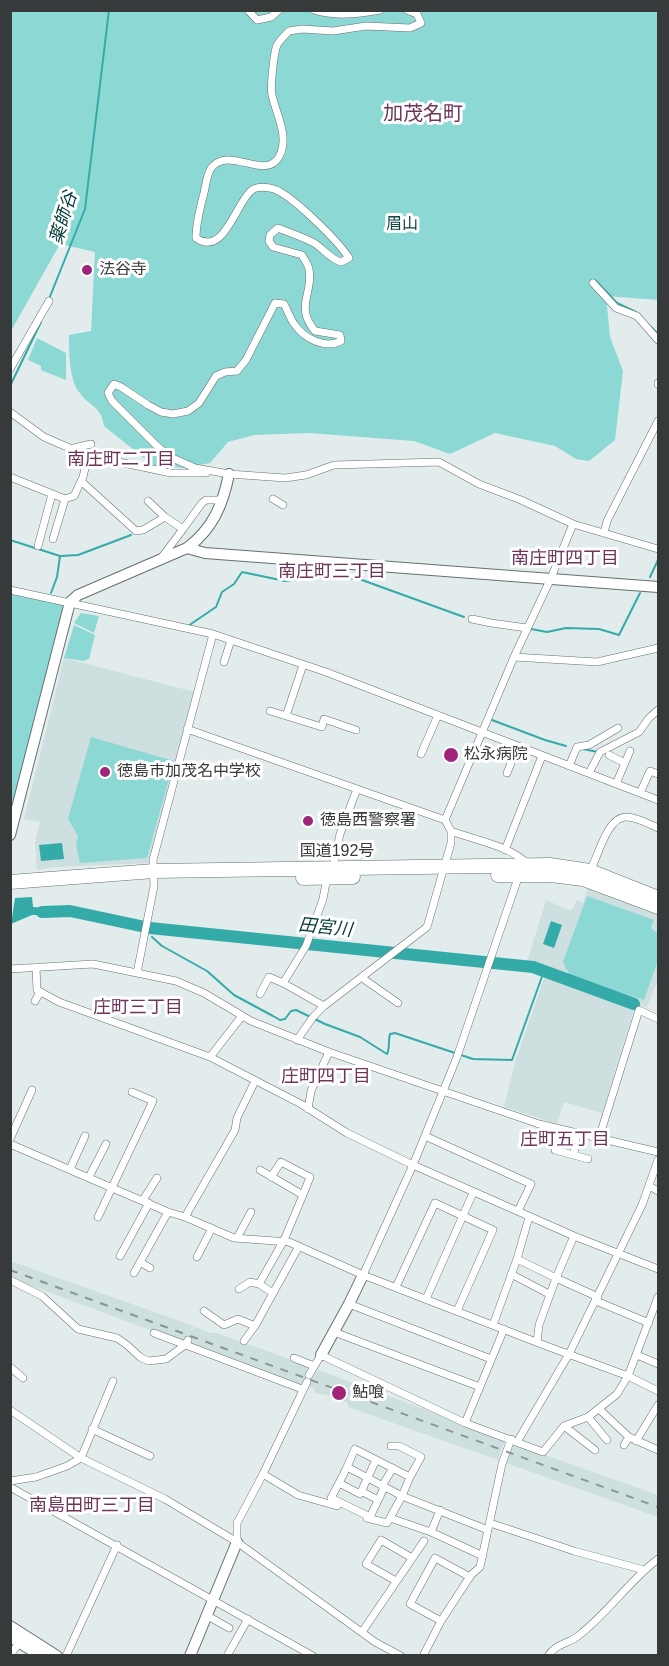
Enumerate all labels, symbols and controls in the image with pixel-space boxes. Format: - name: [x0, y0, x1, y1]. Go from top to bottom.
- district label: 加茂名町: [383, 102, 463, 126]
- water label: 薬師谷: [46, 189, 82, 247]
- park label: 眉山: [386, 215, 418, 235]
- place label: 法谷寺: [99, 260, 147, 280]
- marker: 法谷寺: [80, 263, 94, 277]
- district label: 南庄町二丁目: [67, 449, 175, 471]
- district label: 南庄町四丁目: [511, 548, 619, 570]
- district label: 南庄町三丁目: [278, 561, 386, 583]
- place label: 松永病院: [464, 745, 528, 765]
- marker: 松永病院: [442, 746, 460, 764]
- place label: 徳島市加茂名中学校: [117, 762, 261, 782]
- marker: 徳島市加茂名中学校: [98, 765, 112, 779]
- place label: 徳島西警察署: [320, 811, 416, 831]
- marker: 徳島西警察署: [301, 814, 315, 828]
- street label: 国道192号: [300, 842, 374, 862]
- water label: 田宮川: [297, 914, 353, 942]
- district label: 庄町三丁目: [93, 997, 183, 1019]
- district label: 庄町四丁目: [281, 1066, 371, 1088]
- district label: 庄町五丁目: [520, 1129, 610, 1151]
- place label: 鮎喰: [352, 1383, 384, 1403]
- marker: 鮎喰: [330, 1384, 348, 1402]
- district label: 南島田町三丁目: [29, 1495, 155, 1517]

